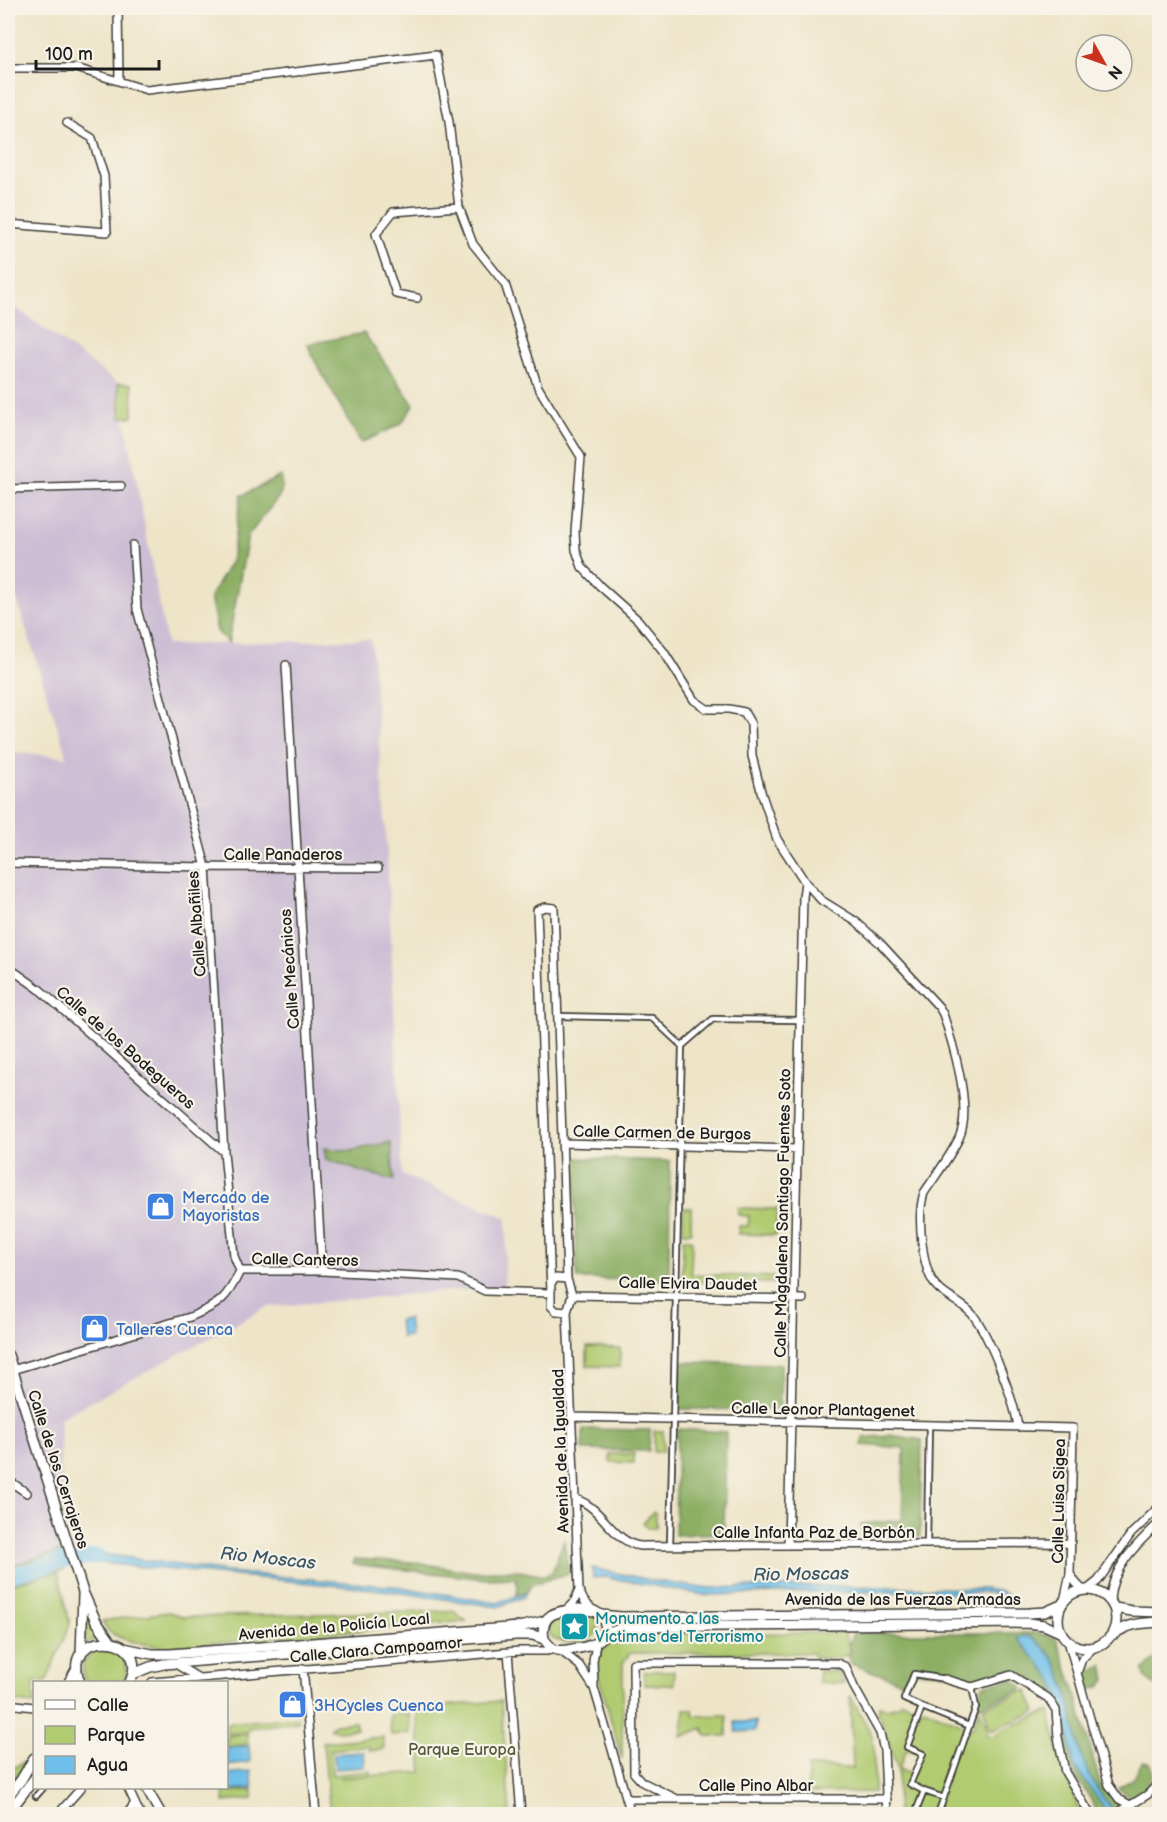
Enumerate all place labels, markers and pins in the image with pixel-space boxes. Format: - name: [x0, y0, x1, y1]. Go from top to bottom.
- place label: Mercado de Mayoristas: [182, 1189, 270, 1226]
- shop icon: Mercado de Mayoristas: [145, 1190, 177, 1222]
- shop icon: Talleres Cuenca: [79, 1313, 111, 1345]
- place label: Talleres Cuenca: [116, 1321, 233, 1340]
- place label: Monumento a las Víctimas del Terrorismo: [595, 1610, 764, 1647]
- place icon: Monumento a las Víctimas del Terrorismo: [558, 1611, 590, 1643]
- shop icon: 3HCycles Cuenca: [277, 1689, 309, 1721]
- place label: 3HCycles Cuenca: [314, 1697, 444, 1716]

